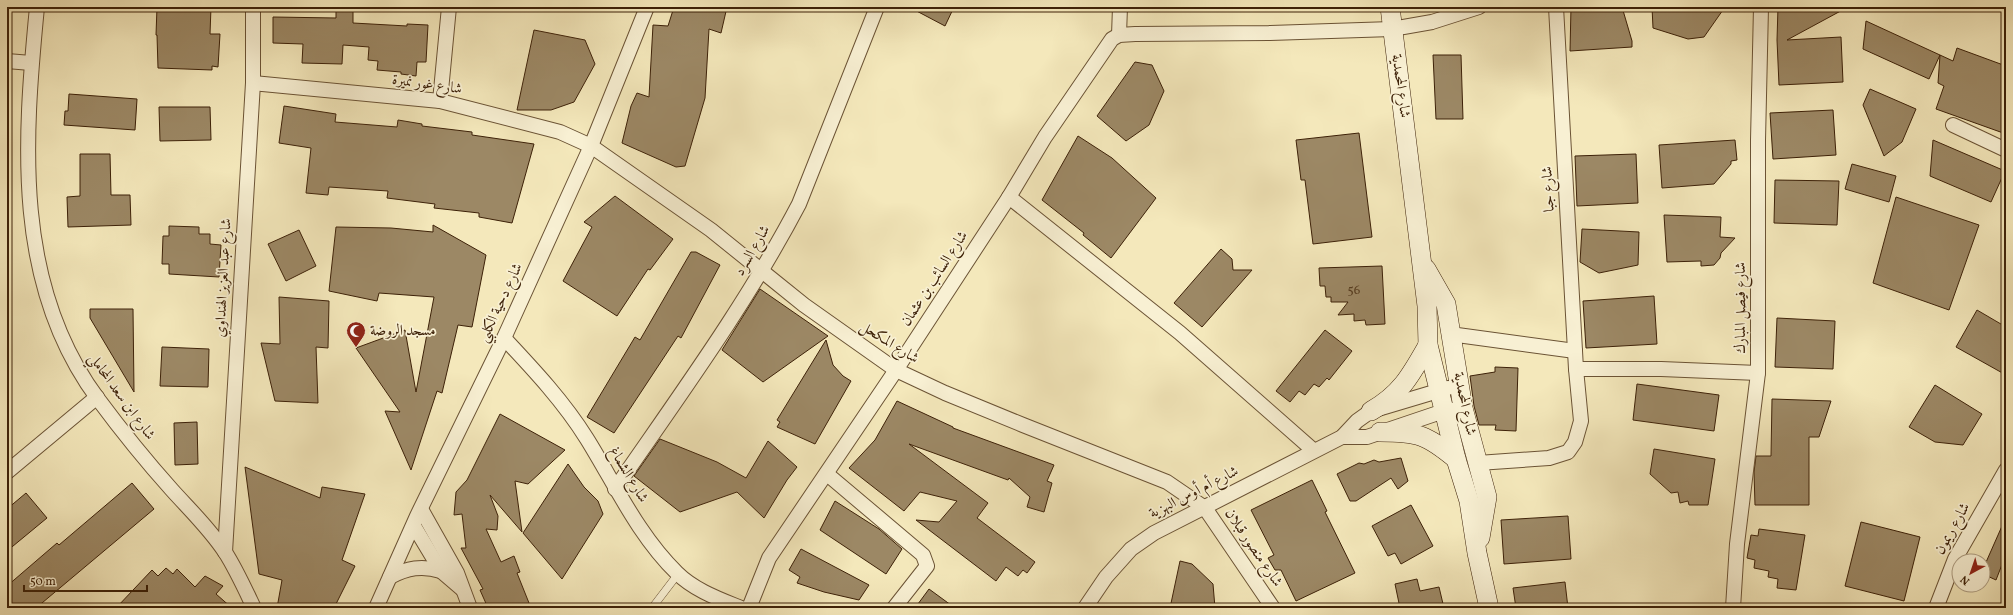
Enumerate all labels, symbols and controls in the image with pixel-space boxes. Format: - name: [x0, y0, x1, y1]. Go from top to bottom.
- street label: شارع المحمدية: [1384, 53, 1415, 119]
- street label: شارع غور نميرة: [390, 70, 463, 101]
- street label: شارع جبا: [1537, 165, 1562, 213]
- street label: شارع عبد العزيز الهنداوي: [210, 218, 239, 338]
- street label: شارع السرد: [730, 222, 777, 281]
- street label: شارع السائب بن عثمان: [896, 227, 975, 331]
- street label: شارع دحية الكلبي: [473, 260, 530, 347]
- street label: شارع فيصل المبارك: [1731, 262, 1753, 354]
- house number: 56: [1348, 282, 1361, 300]
- street label: شارع المكحل: [855, 317, 923, 370]
- mosque icon: مسجد الروضة: [345, 320, 367, 348]
- place label: مسجد الروضة: [370, 321, 435, 342]
- street label: شارع ابن سعد المحاملي: [81, 349, 160, 446]
- street label: شارع المحمدية: [1446, 370, 1481, 438]
- street label: شارع الشماغ: [602, 443, 653, 507]
- street label: شارع أم أوس البهزية: [1145, 460, 1243, 525]
- street label: شارع ريمون: [1930, 499, 1977, 559]
- street label: شارع منصور قبلان: [1218, 505, 1287, 592]
- north arrow: [1951, 553, 1991, 593]
- scale bar: [24, 567, 147, 593]
- text: N: [1958, 571, 1973, 588]
- text: 50 m: [30, 574, 56, 590]

